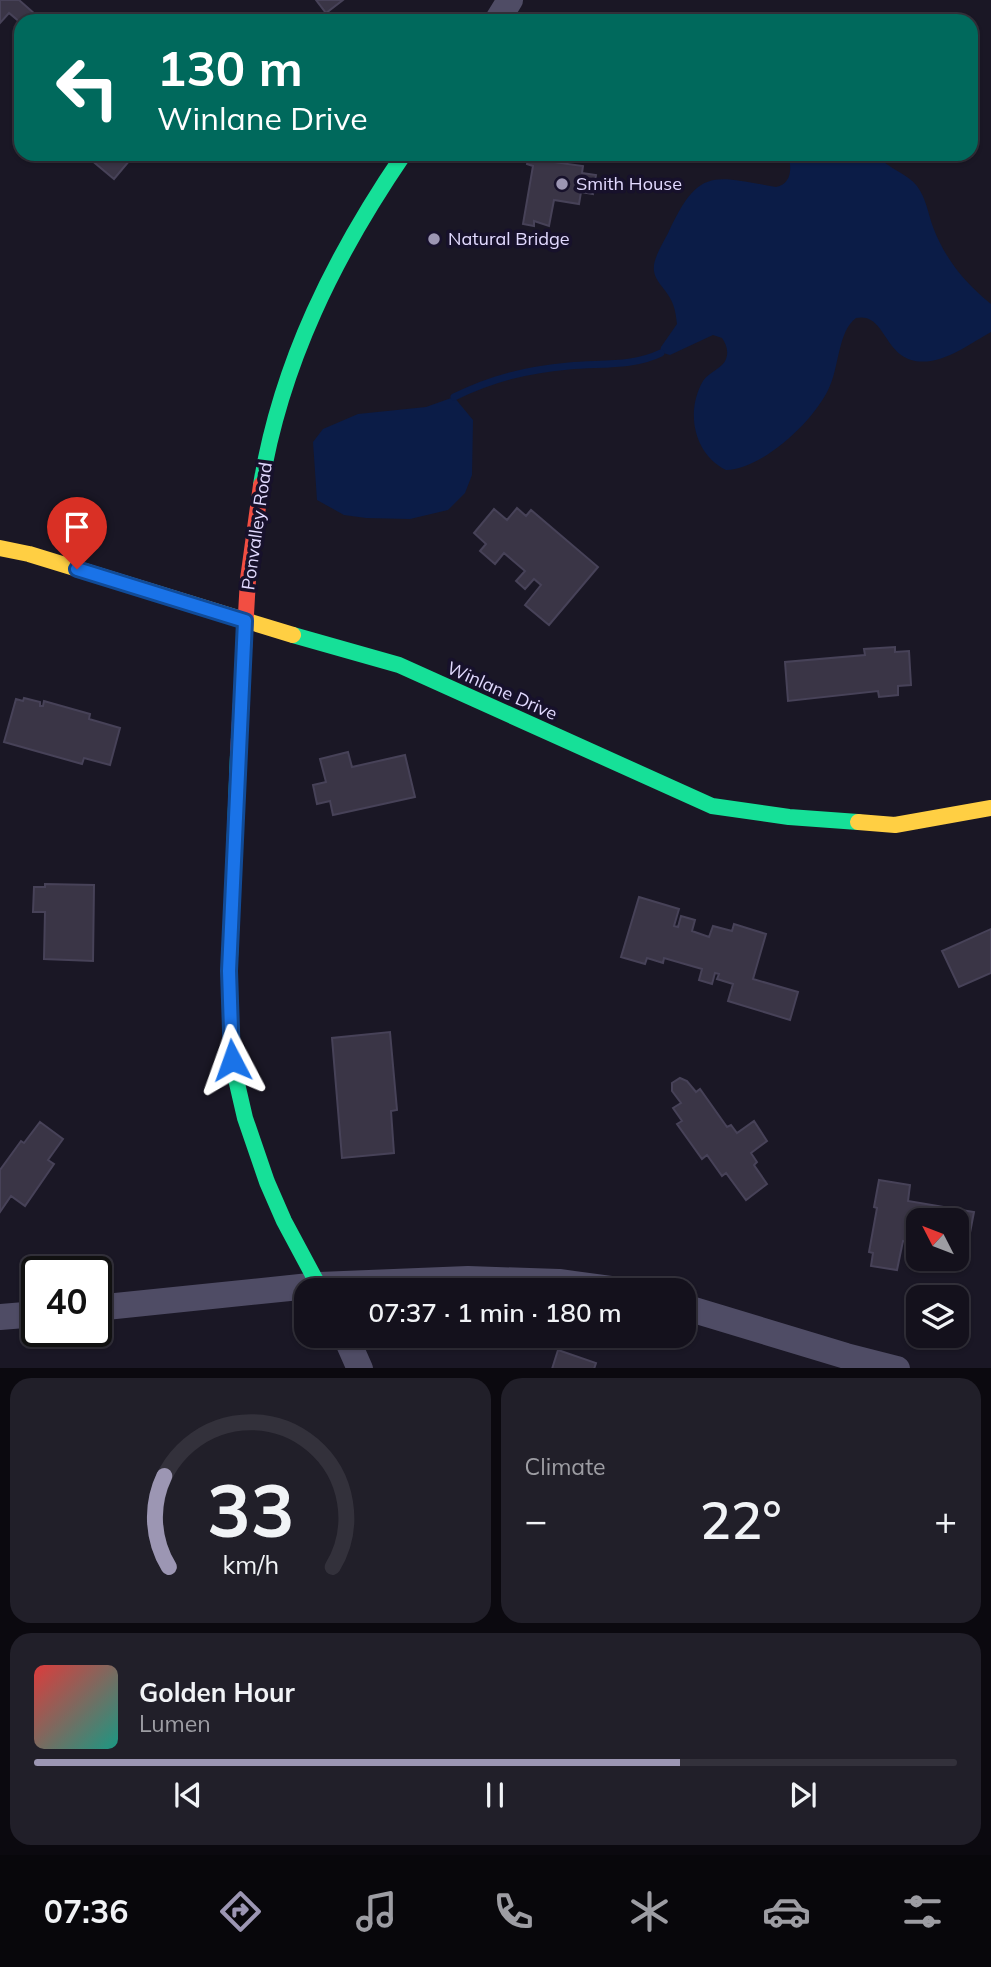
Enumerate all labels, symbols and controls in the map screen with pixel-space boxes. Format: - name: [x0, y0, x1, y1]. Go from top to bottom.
- text: 130 m: [157, 37, 303, 98]
- icon: left: [42, 42, 133, 133]
- text: Winlane Drive: [157, 98, 368, 138]
- place label: Smith House: [576, 172, 682, 195]
- marker: Smith House: [554, 176, 570, 192]
- place label: Natural Bridge: [448, 227, 570, 250]
- marker: Natural Bridge: [426, 231, 442, 247]
- street label: Ponvalley Road: [236, 461, 277, 591]
- pin: [47, 497, 107, 569]
- icon: arrive: [58, 508, 96, 546]
- street label: Winlane Drive: [443, 656, 561, 725]
- position arrow: [195, 1023, 269, 1097]
- north arrow: [906, 1208, 970, 1270]
- map controls: [906, 1208, 969, 1348]
- speed limit sign: 40: [21, 1256, 112, 1347]
- button: layers: [906, 1285, 969, 1348]
- text: 07:37 · 1 min · 180 m: [368, 1296, 622, 1329]
- text: Climate: [525, 1452, 606, 1481]
- text: 33: [207, 1464, 294, 1555]
- text: 22°: [700, 1487, 782, 1552]
- text: −: [525, 1496, 547, 1544]
- text: +: [934, 1496, 957, 1544]
- text: km/h: [222, 1548, 279, 1579]
- text: Golden Hour: [139, 1676, 295, 1709]
- text: Lumen: [139, 1709, 211, 1738]
- icon: previous: [169, 1776, 207, 1814]
- icon: pause: [476, 1776, 514, 1814]
- icon: next: [784, 1776, 822, 1814]
- icon: directions: [216, 1887, 265, 1936]
- icon: music: [352, 1887, 401, 1936]
- icon: phone: [489, 1887, 538, 1936]
- icon: climate: [625, 1887, 674, 1936]
- icon: car: [762, 1887, 811, 1936]
- icon: filters: [898, 1887, 947, 1936]
- text: 07:36: [44, 1891, 128, 1931]

